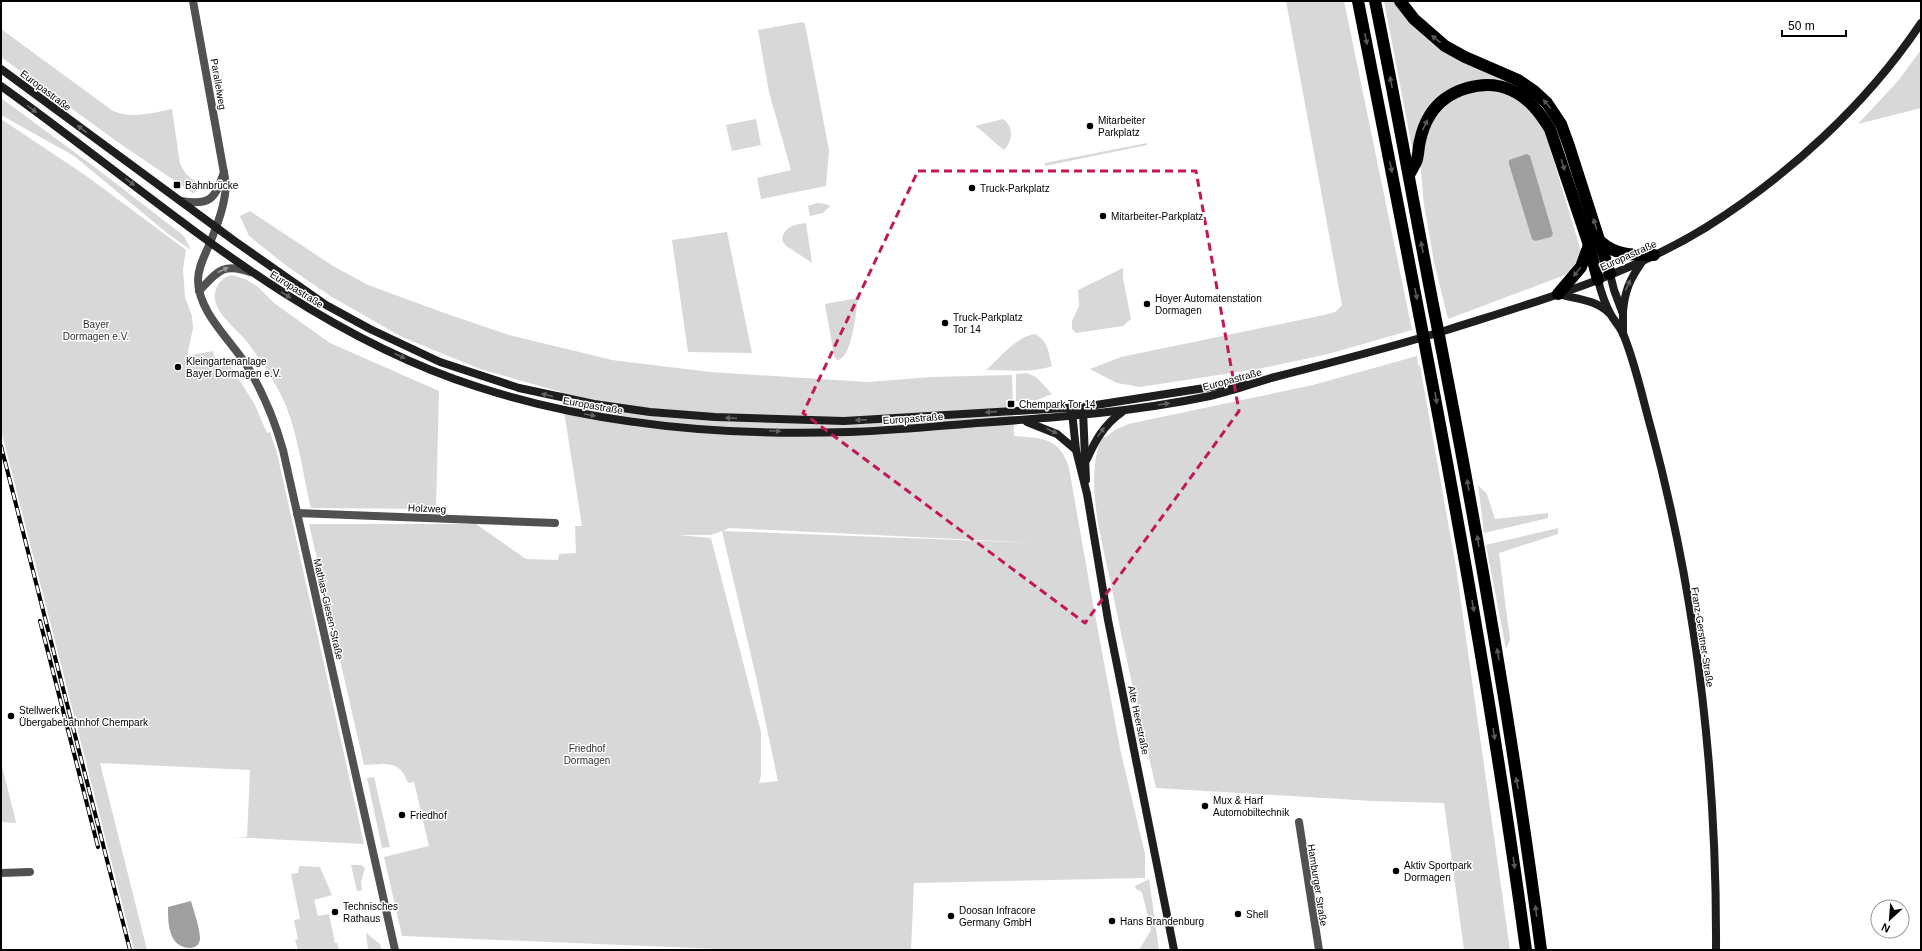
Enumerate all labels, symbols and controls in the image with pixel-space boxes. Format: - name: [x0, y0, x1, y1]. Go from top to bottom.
- scale bar: [1782, 12, 1846, 38]
- text: 50 m: [1788, 19, 1815, 33]
- one-way arrow: [1363, 33, 1369, 45]
- one-way arrow: [1430, 35, 1441, 43]
- street label: Parallelweg: [209, 58, 228, 111]
- street label: Europastraße: [18, 68, 74, 113]
- one-way arrow: [1388, 76, 1394, 88]
- one-way arrow: [1542, 99, 1551, 109]
- one-way arrow: [27, 104, 38, 113]
- place label: Mitarbeiter Parkplatz: [1098, 115, 1146, 138]
- one-way arrow: [1422, 120, 1428, 131]
- marker: Mitarbeiter Parkplatz: [1085, 121, 1095, 131]
- one-way arrow: [77, 125, 87, 133]
- one-way arrow: [1560, 160, 1566, 172]
- one-way arrow: [1388, 161, 1394, 173]
- one-way arrow: [125, 178, 136, 186]
- marker: Bahnbrücke: [172, 180, 182, 190]
- place label: Bahnbrücke: [185, 180, 239, 191]
- marker: Truck-Parkplatz: [967, 183, 977, 193]
- place label: Truck-Parkplatz: [980, 183, 1050, 194]
- marker: Mitarbeiter-Parkplatz: [1098, 211, 1108, 221]
- place label: Mitarbeiter-Parkplatz: [1111, 211, 1203, 222]
- one-way arrow: [1592, 217, 1598, 229]
- street label: Europastraße: [1598, 238, 1659, 273]
- one-way arrow: [1419, 240, 1425, 253]
- one-way arrow: [217, 267, 228, 273]
- one-way arrow: [1573, 267, 1582, 278]
- street label: Europastraße: [268, 269, 326, 310]
- one-way arrow: [1625, 280, 1631, 291]
- one-way arrow: [1413, 288, 1419, 301]
- one-way arrow: [280, 291, 291, 298]
- place label: Hoyer Automatenstation Dormagen: [1155, 293, 1262, 316]
- marker: Hoyer Automatenstation Dormagen: [1142, 299, 1152, 309]
- place label: Truck-Parkplatz Tor 14: [953, 312, 1023, 335]
- marker: Truck-Parkplatz Tor 14: [940, 318, 950, 328]
- park label: Bayer Dormagen e.V.: [63, 319, 129, 342]
- one-way arrow: [394, 354, 406, 360]
- place label: Kleingartenanlage Bayer Dormagen e.V.: [186, 356, 281, 379]
- marker: Kleingartenanlage Bayer Dormagen e.V.: [173, 362, 183, 372]
- street label: Europastraße: [1201, 366, 1263, 393]
- one-way arrow: [541, 391, 553, 397]
- one-way arrow: [1433, 392, 1439, 404]
- street label: Europastraße: [562, 395, 624, 416]
- marker: Chempark Tor 14: [1006, 399, 1016, 409]
- place label: Chempark Tor 14: [1019, 399, 1096, 410]
- one-way arrow: [1157, 401, 1170, 407]
- one-way arrow: [985, 409, 997, 416]
- street label: Europastraße: [882, 411, 944, 426]
- one-way arrow: [584, 412, 596, 418]
- one-way arrow: [724, 415, 737, 421]
- one-way arrow: [855, 417, 867, 424]
- one-way arrow: [1096, 427, 1104, 437]
- one-way arrow: [769, 428, 781, 435]
- one-way arrow: [1046, 428, 1057, 434]
- one-way arrow: [1465, 479, 1471, 491]
- street label: Holzweg: [408, 502, 446, 515]
- one-way arrow: [1475, 535, 1481, 547]
- street label: Mathias-Giesen-Straße: [312, 558, 346, 661]
- street label: Franz-Gerstner-Straße: [1689, 586, 1716, 688]
- one-way arrow: [1470, 600, 1476, 612]
- one-way arrow: [1494, 648, 1500, 660]
- street label: Alte Heerstraße: [1126, 685, 1151, 756]
- place label: Stellwerk Übergabebahnhof Chempark: [19, 705, 149, 728]
- marker: Stellwerk Übergabebahnhof Chempark: [6, 711, 16, 721]
- one-way arrow: [1492, 728, 1498, 740]
- park label: Friedhof Dormagen: [564, 743, 610, 766]
- one-way arrow: [1514, 777, 1520, 789]
- place label: Mux & Harf Automobiltechnik: [1213, 795, 1290, 818]
- marker: Mux & Harf Automobiltechnik: [1200, 801, 1210, 811]
- marker: Friedhof: [397, 810, 407, 820]
- place label: Friedhof: [410, 810, 447, 821]
- street label: Hamburger Straße: [1306, 843, 1329, 927]
- one-way arrow: [1511, 856, 1517, 869]
- place label: Aktiv Sportpark Dormagen: [1404, 860, 1473, 883]
- marker: Aktiv Sportpark Dormagen: [1391, 866, 1401, 876]
- north arrow: [1870, 899, 1910, 939]
- place label: Technisches Rathaus: [343, 901, 398, 924]
- place label: Doosan Infracore Germany GmbH: [959, 905, 1036, 928]
- one-way arrow: [1533, 905, 1539, 917]
- marker: Technisches Rathaus: [330, 907, 340, 917]
- marker: Shell: [1233, 909, 1243, 919]
- place label: Shell: [1246, 909, 1268, 920]
- marker: Doosan Infracore Germany GmbH: [946, 911, 956, 921]
- marker: Hans Brandenburg: [1107, 916, 1117, 926]
- place label: Hans Brandenburg: [1120, 916, 1204, 927]
- text: N: [1879, 921, 1892, 935]

